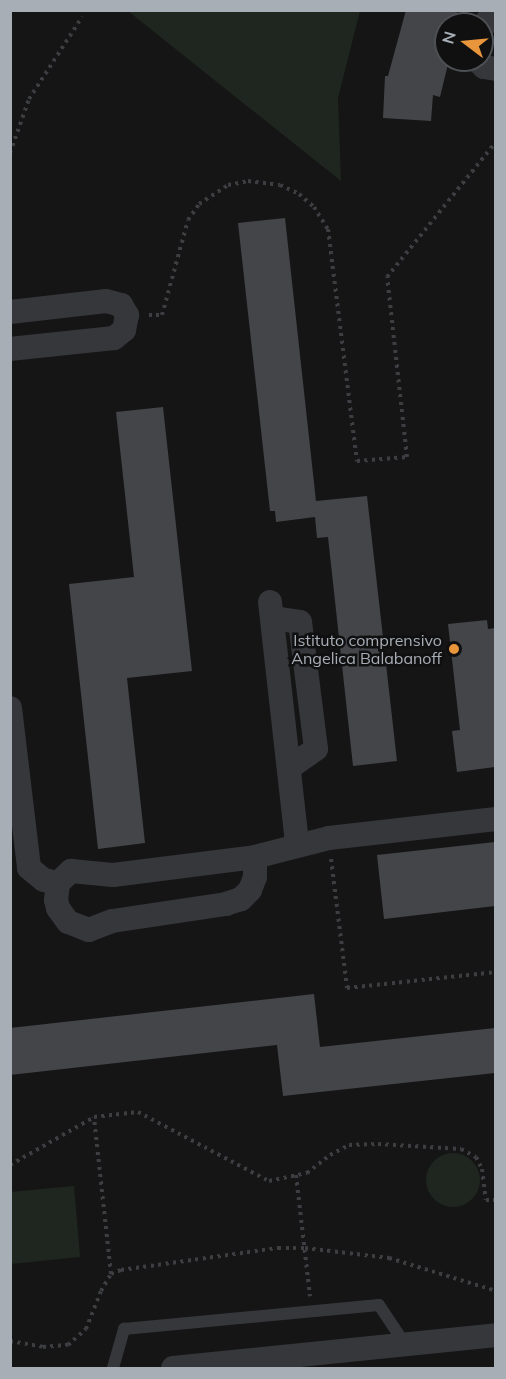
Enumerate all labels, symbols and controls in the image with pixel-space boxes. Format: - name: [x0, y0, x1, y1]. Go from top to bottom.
- north arrow: [434, 12, 494, 72]
- text: N: [437, 29, 460, 46]
- place label: Istituto comprensivo Angelica Balabanoff: [291, 630, 442, 668]
- marker: Istituto comprensivo Angelica Balabanoff: [447, 642, 461, 656]

